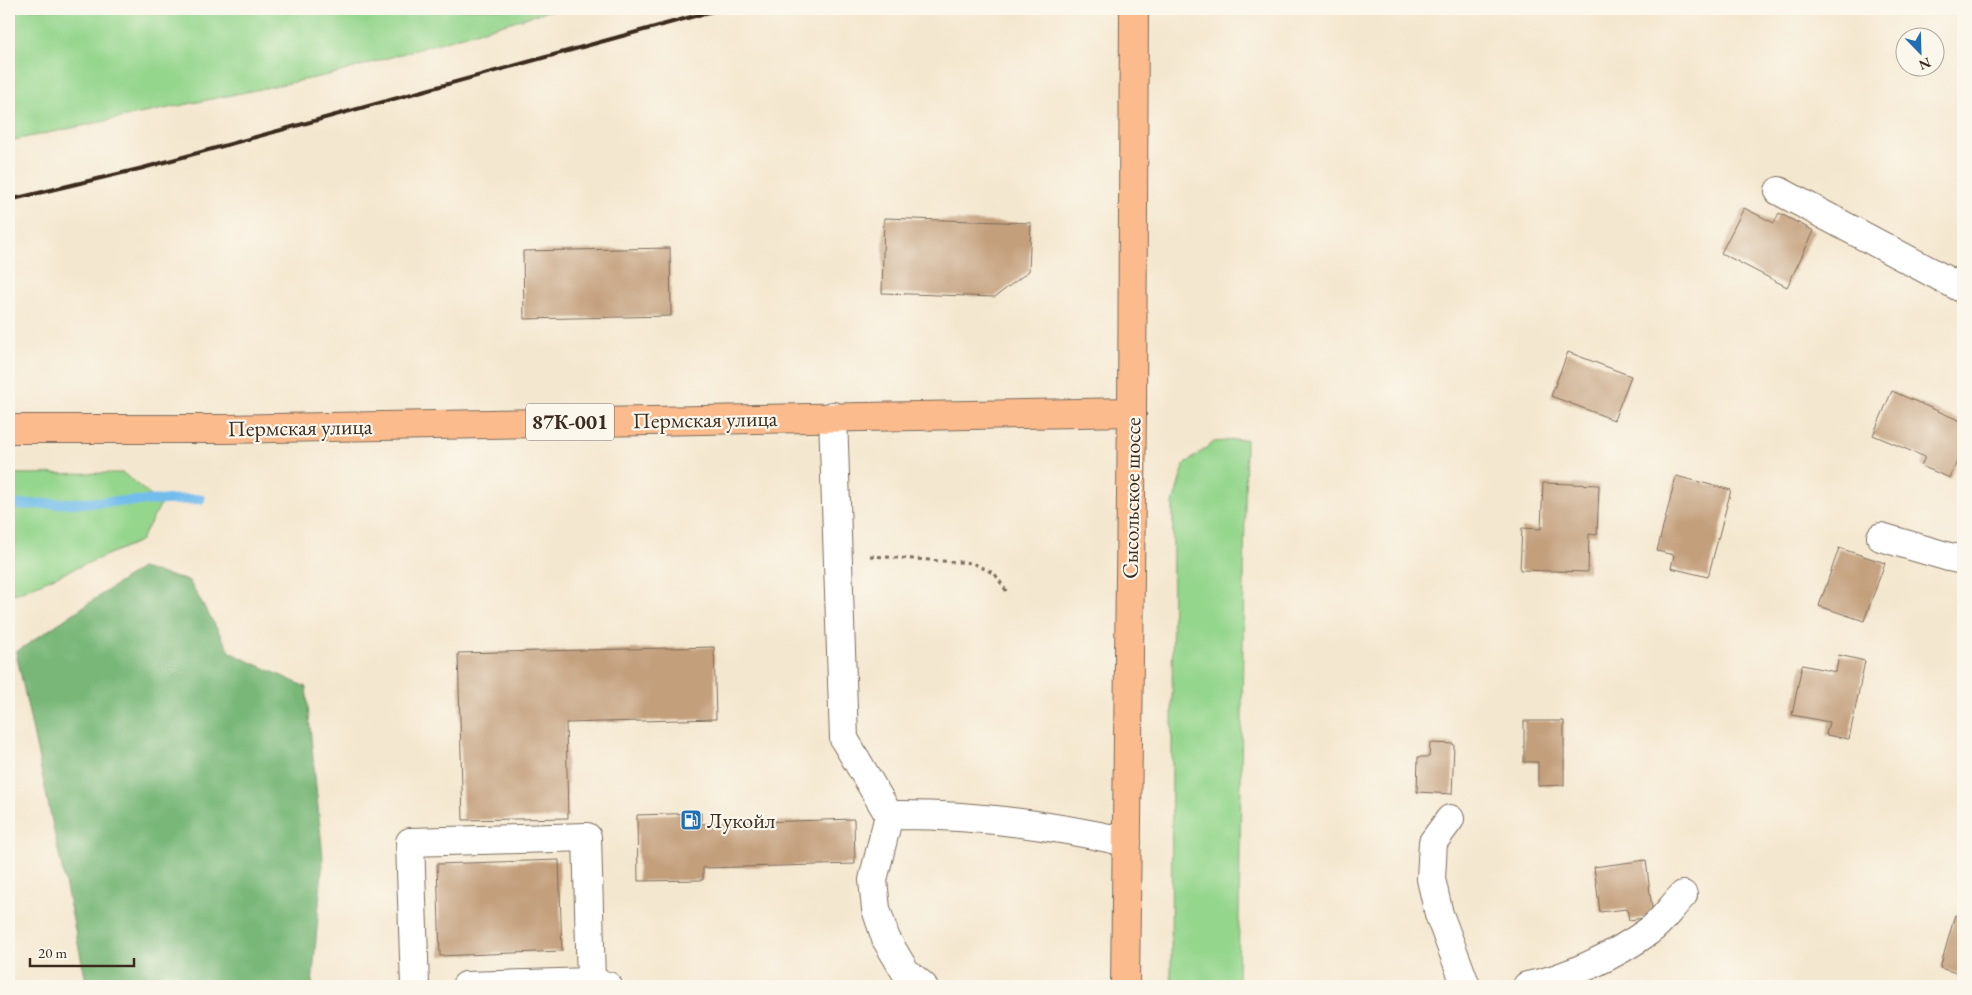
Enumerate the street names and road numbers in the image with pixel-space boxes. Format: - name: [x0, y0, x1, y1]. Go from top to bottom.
- road number: 87К-001: [526, 404, 614, 441]
- street label: Пермская улица: [632, 404, 778, 435]
- street label: Пермская улица: [227, 412, 373, 443]
- street label: Сысольское шоссе: [1116, 417, 1147, 579]

